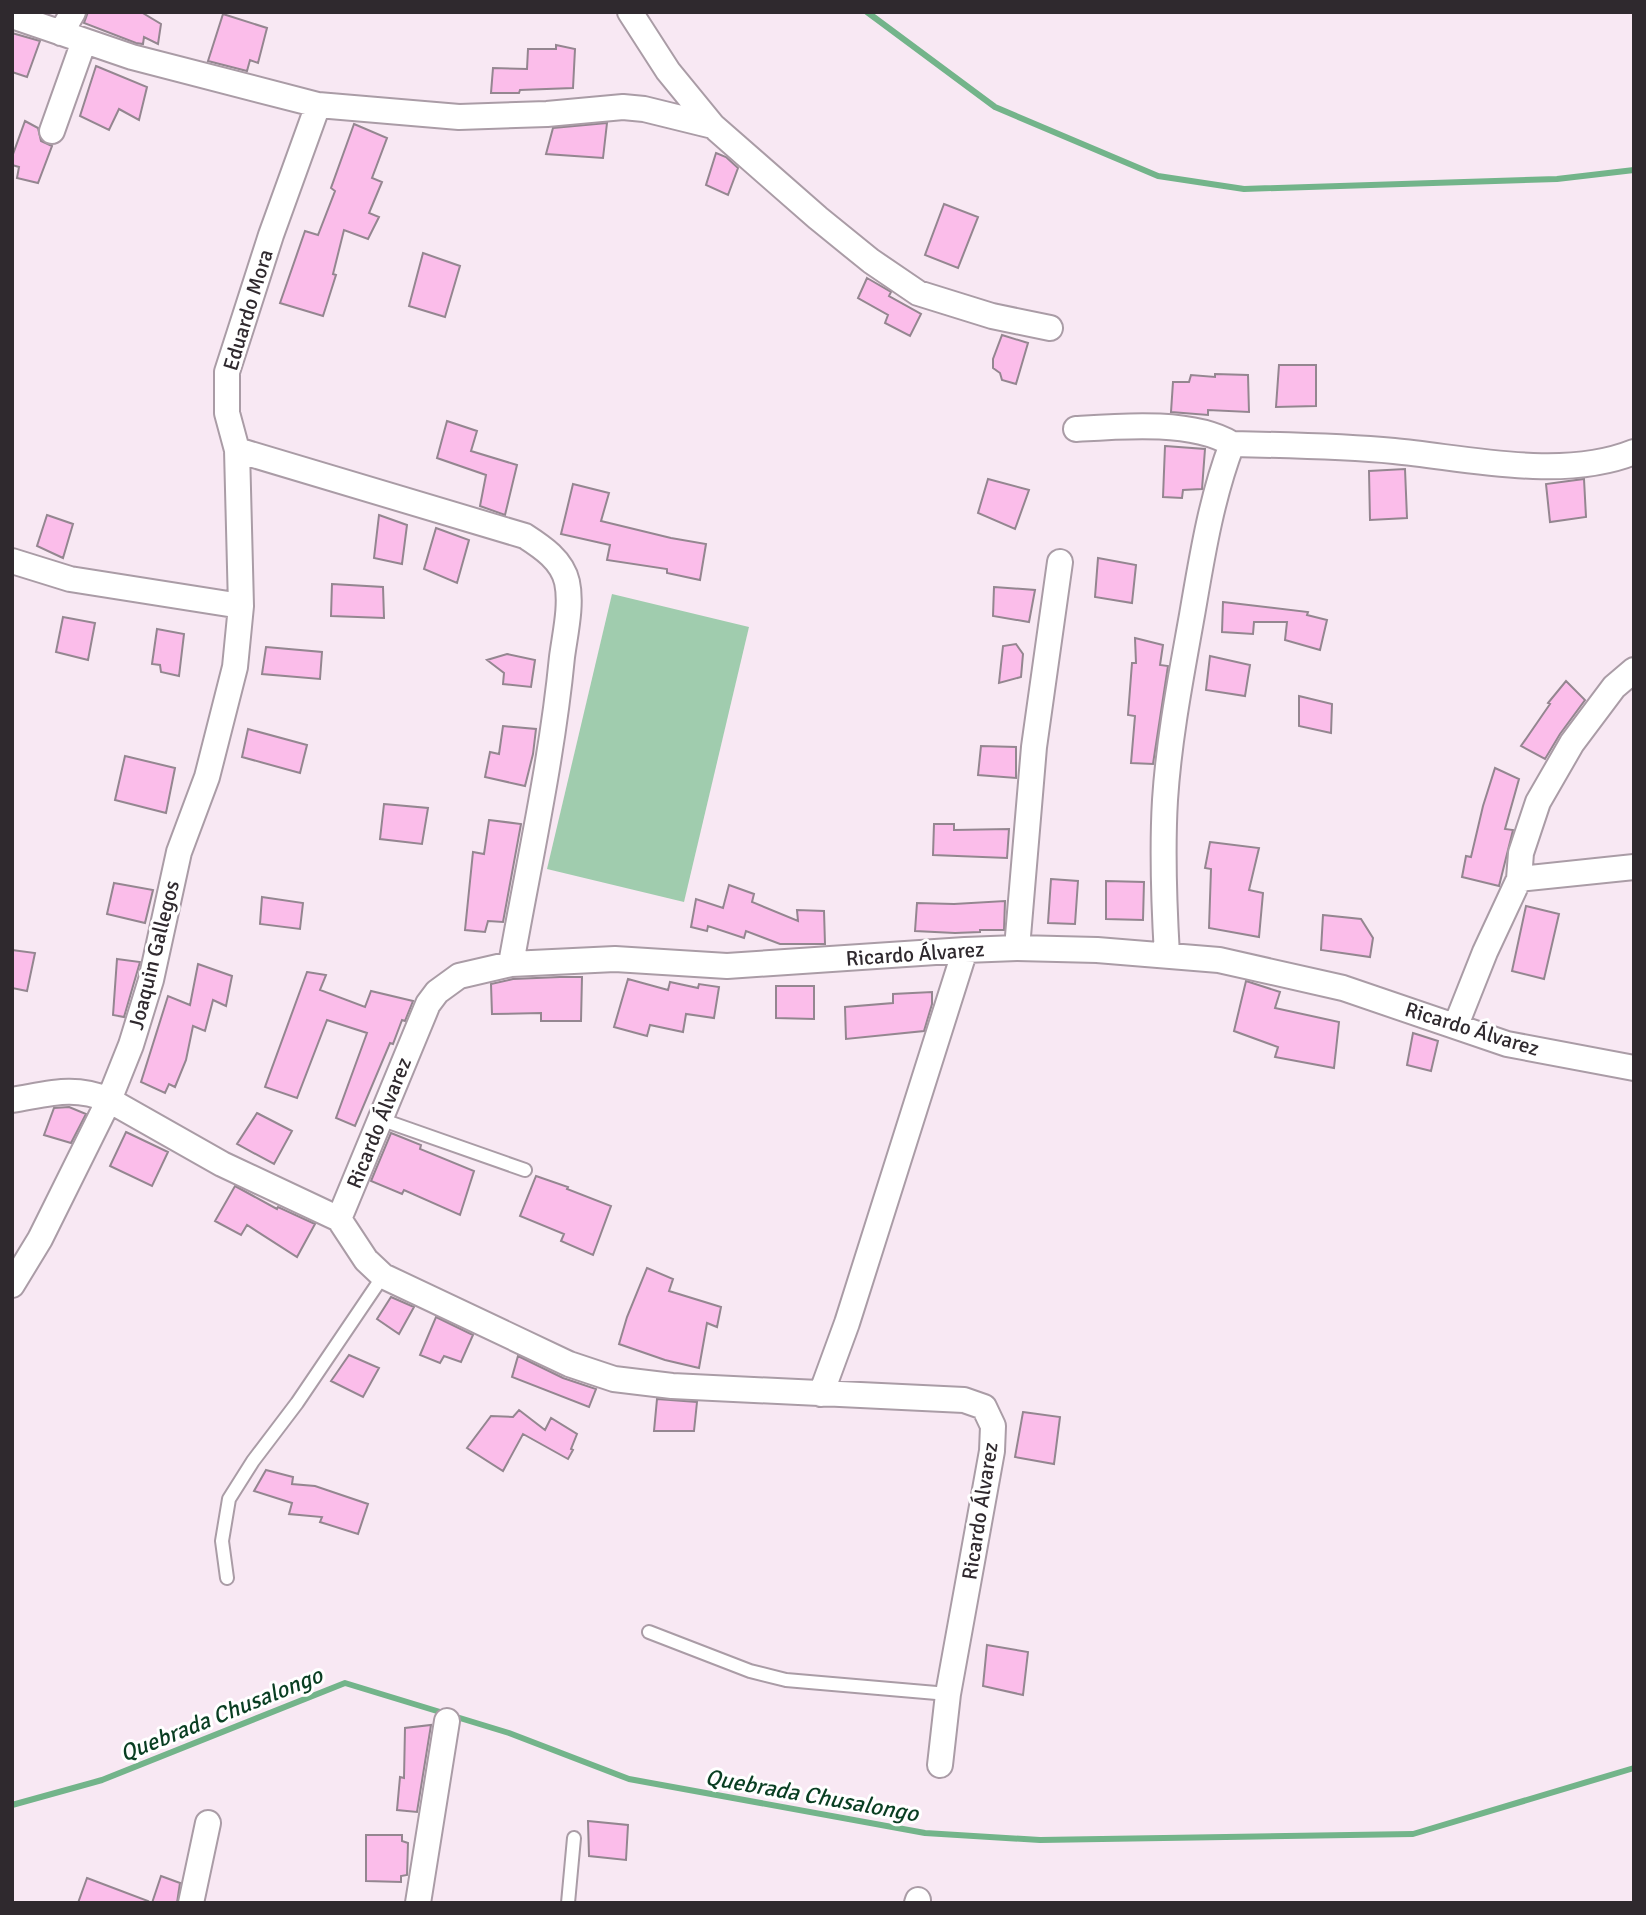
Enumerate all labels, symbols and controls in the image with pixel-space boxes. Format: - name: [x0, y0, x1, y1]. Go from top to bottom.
- street label: Eduardo Mora: [217, 246, 279, 374]
- street label: Joaquin Gallegos: [123, 878, 185, 1032]
- street label: Ricardo Álvarez: [845, 936, 985, 972]
- street label: Ricardo Álvarez: [1402, 996, 1542, 1062]
- street label: Ricardo Álvarez: [341, 1054, 417, 1192]
- street label: Ricardo Álvarez: [956, 1440, 1004, 1582]
- water label: Quebrada Chusalongo: [116, 1660, 328, 1768]
- water label: Quebrada Chusalongo: [703, 1762, 922, 1829]

